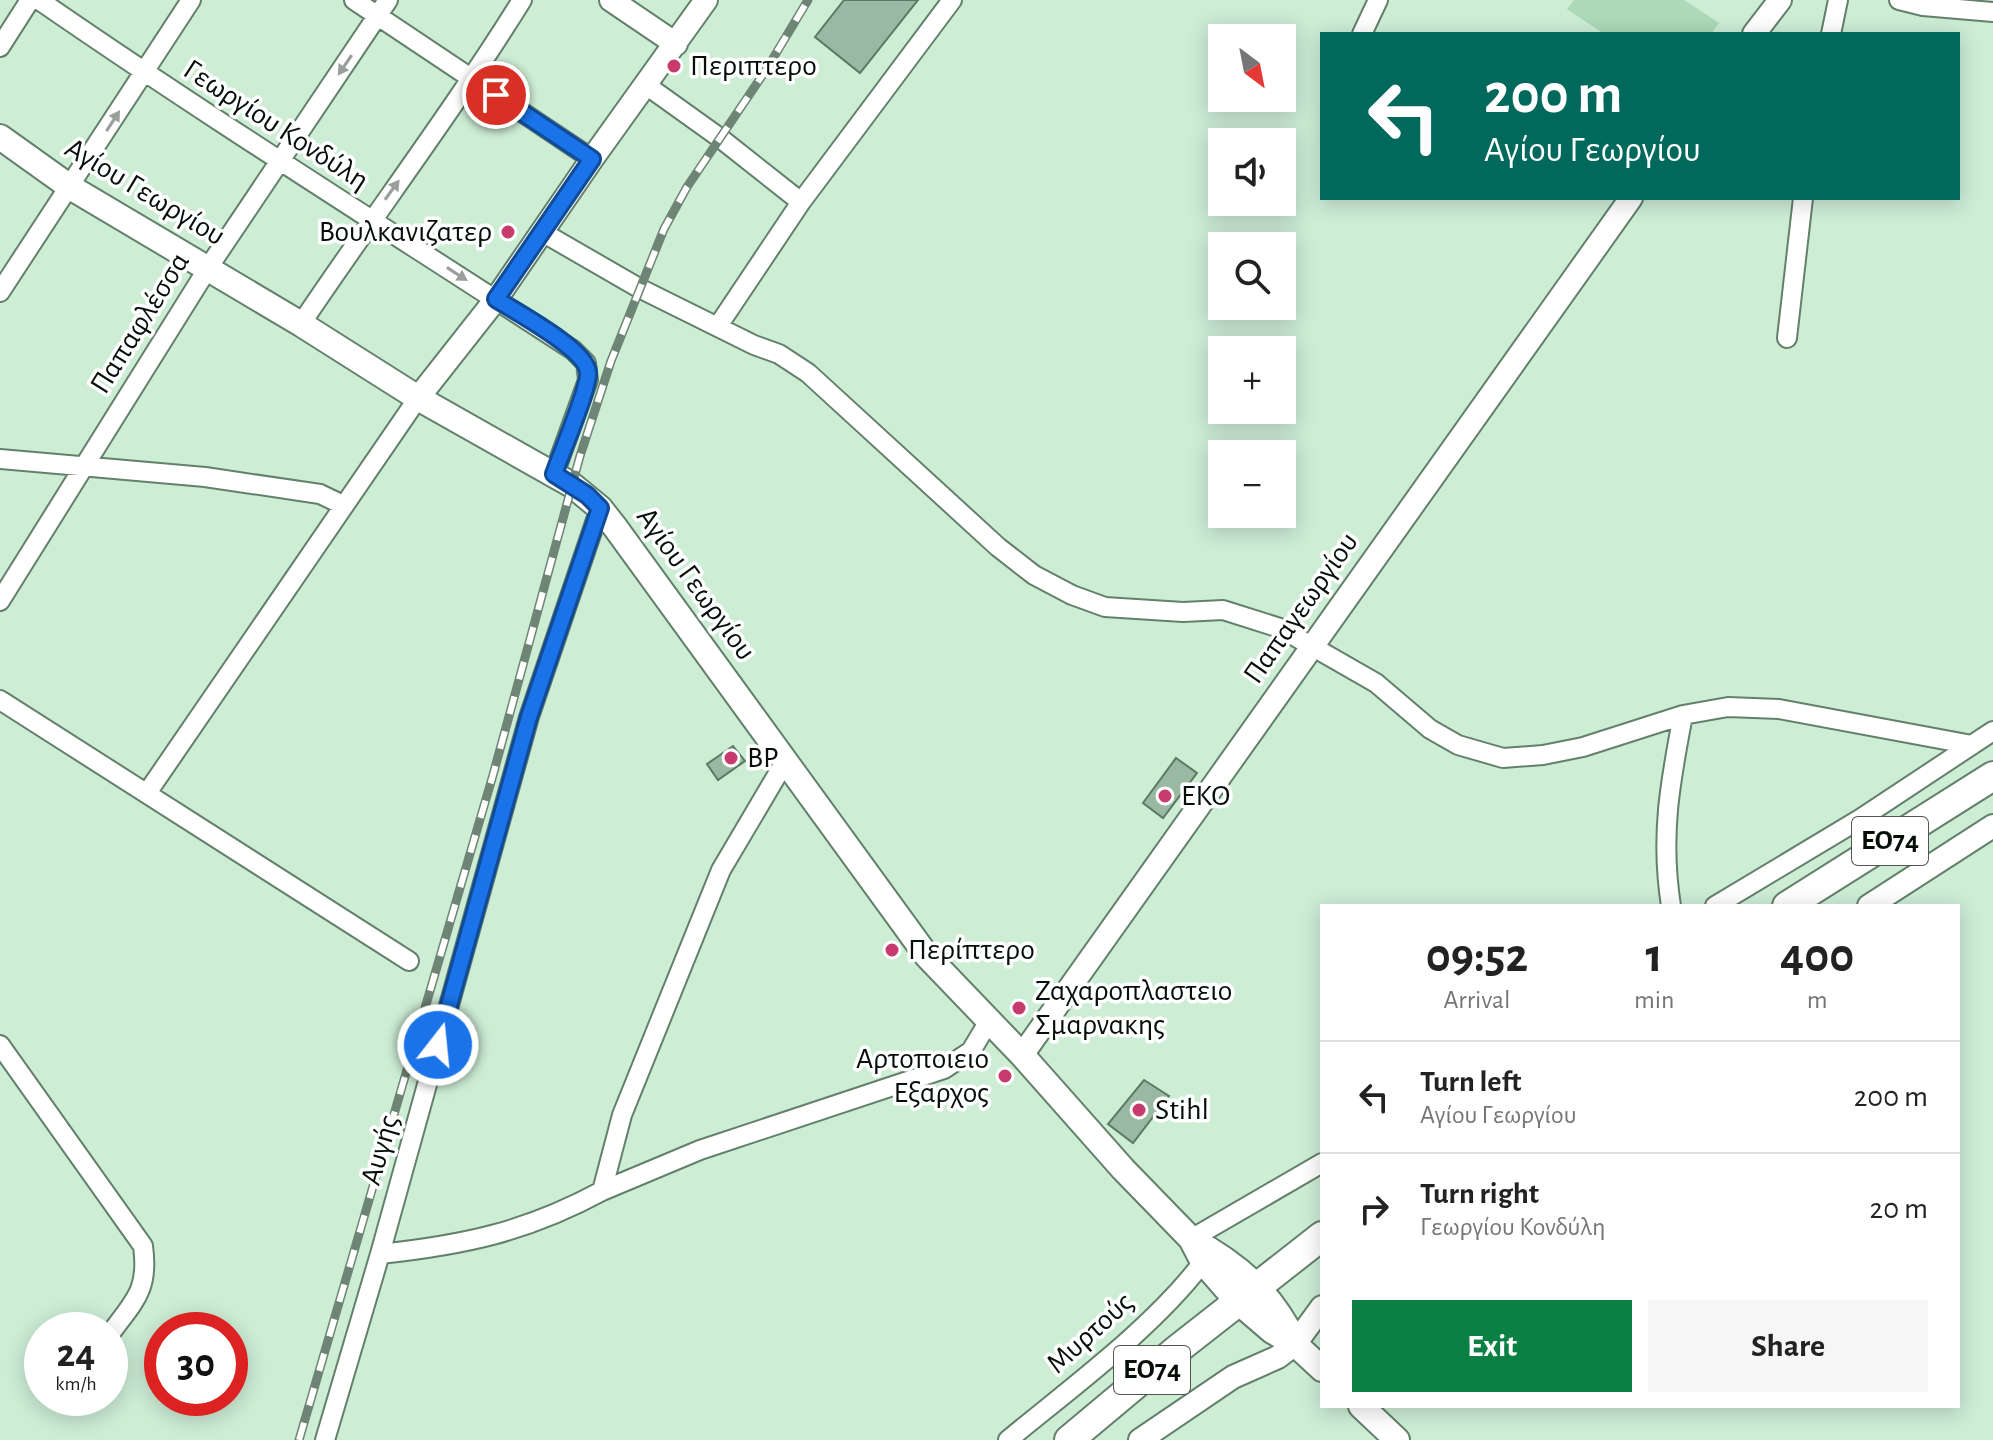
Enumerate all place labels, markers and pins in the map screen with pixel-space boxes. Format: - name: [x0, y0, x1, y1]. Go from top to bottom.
- place label: Περιπτερο: [690, 51, 817, 81]
- marker: Περιπτερο: [665, 57, 683, 75]
- pin: [462, 61, 530, 129]
- place label: Βουλκανιζατερ: [319, 217, 492, 247]
- marker: Βουλκανιζατερ: [499, 223, 517, 241]
- place label: BP: [747, 743, 779, 773]
- marker: BP: [722, 749, 740, 767]
- place label: EKO: [1181, 781, 1230, 811]
- marker: EKO: [1156, 787, 1174, 805]
- place label: Περίπτερο: [908, 935, 1035, 965]
- marker: Περίπτερο: [883, 941, 901, 959]
- place label: Ζαχαροπλαστειο Σμαρνακης: [1035, 976, 1232, 1040]
- marker: Ζαχαροπλαστειο Σμαρνακης: [1010, 999, 1028, 1017]
- place label: Αρτοποιειο Εξαρχος: [856, 1044, 989, 1108]
- marker: Αρτοποιειο Εξαρχος: [996, 1067, 1014, 1085]
- place label: Stihl: [1155, 1095, 1209, 1125]
- marker: Stihl: [1130, 1101, 1148, 1119]

